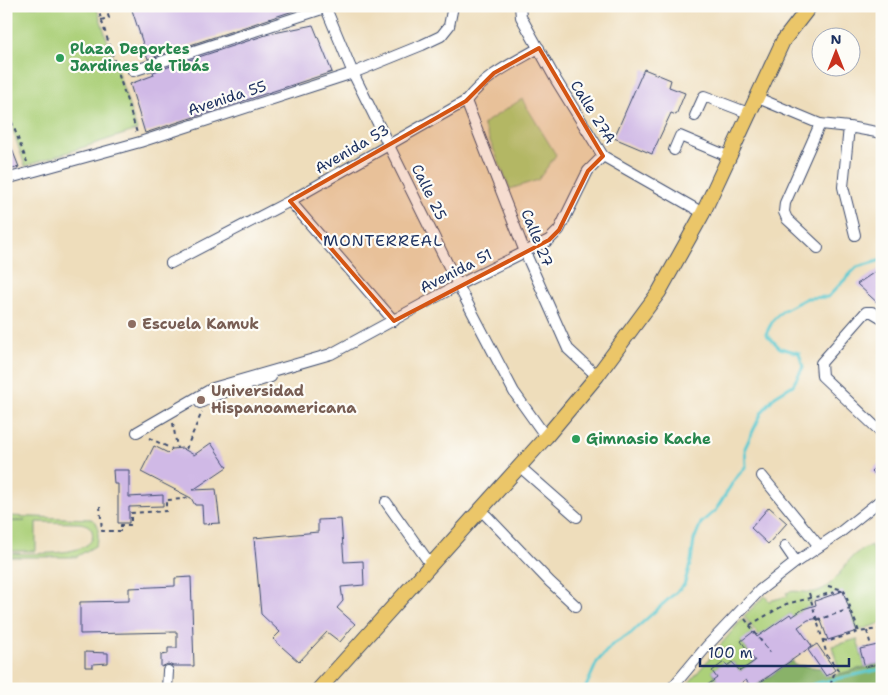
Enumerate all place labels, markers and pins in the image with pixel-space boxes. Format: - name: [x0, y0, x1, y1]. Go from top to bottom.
- place label: Plaza Deportes Jardines de Tibás: [70, 39, 210, 76]
- marker: Plaza Deportes Jardines de Tibás: [54, 52, 66, 64]
- place label: Escuela Kamuk: [142, 314, 259, 334]
- marker: Escuela Kamuk: [126, 318, 138, 330]
- place label: Universidad Hispanoamericana: [211, 381, 357, 418]
- marker: Universidad Hispanoamericana: [195, 394, 207, 406]
- place label: Gimnasio Kache: [586, 429, 711, 449]
- marker: Gimnasio Kache: [570, 433, 582, 445]

